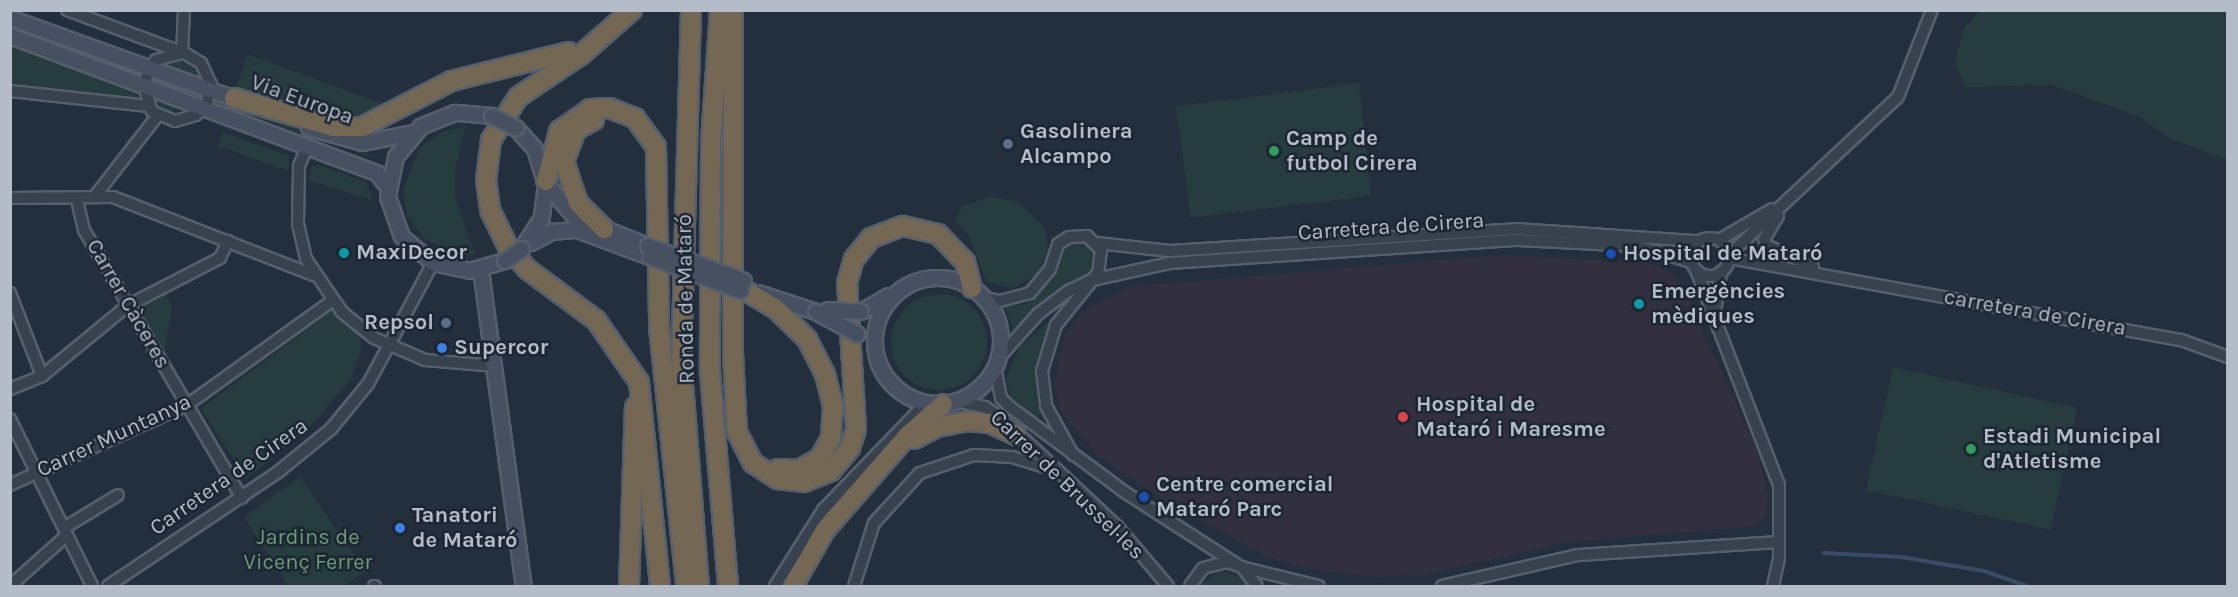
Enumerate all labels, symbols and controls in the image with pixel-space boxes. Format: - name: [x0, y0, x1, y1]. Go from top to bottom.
- street label: Via Europa: [247, 69, 357, 131]
- place label: Gasolinera Alcampo: [1020, 118, 1133, 170]
- place label: Camp de futbol Cirera: [1286, 125, 1418, 176]
- marker: Gasolinera Alcampo: [1001, 137, 1015, 151]
- marker: Camp de futbol Cirera: [1267, 144, 1281, 158]
- street label: Carretera de Cirera: [1297, 207, 1485, 247]
- street label: Ronda de Mataró: [671, 214, 701, 384]
- street label: Carrer Càceres: [80, 235, 176, 373]
- place label: MaxiDecor: [356, 240, 467, 266]
- place label: Hospital de Mataró: [1623, 241, 1823, 267]
- marker: MaxiDecor: [337, 246, 351, 260]
- marker: Hospital de Mataró: [1604, 247, 1618, 261]
- place label: Emergències mèdiques: [1651, 278, 1785, 330]
- street label: carretera de Cirera: [1942, 284, 2128, 342]
- marker: Emergències mèdiques: [1632, 297, 1646, 311]
- place label: Repsol: [364, 310, 434, 336]
- marker: Repsol: [439, 316, 453, 330]
- place label: Supercor: [454, 335, 548, 361]
- marker: Supercor: [435, 341, 449, 355]
- street label: Carrer Muntanya: [33, 389, 195, 483]
- place label: Hospital de Mataró i Maresme: [1416, 391, 1606, 442]
- street label: Carrer de Brussel·les: [984, 405, 1150, 565]
- marker: Hospital de Mataró i Maresme: [1394, 408, 1412, 426]
- street label: Carretera de Cirera: [145, 413, 313, 541]
- place label: Estadi Municipal d'Atletisme: [1983, 423, 2161, 475]
- marker: Estadi Municipal d'Atletisme: [1964, 442, 1978, 456]
- place label: Centre comercial Mataró Parc: [1156, 471, 1334, 522]
- marker: Centre comercial Mataró Parc: [1137, 490, 1151, 504]
- place label: Tanatori de Mataró: [412, 502, 517, 554]
- marker: Tanatori de Mataró: [393, 521, 407, 535]
- park label: Jardins de Vicenç Ferrer: [244, 524, 372, 576]

